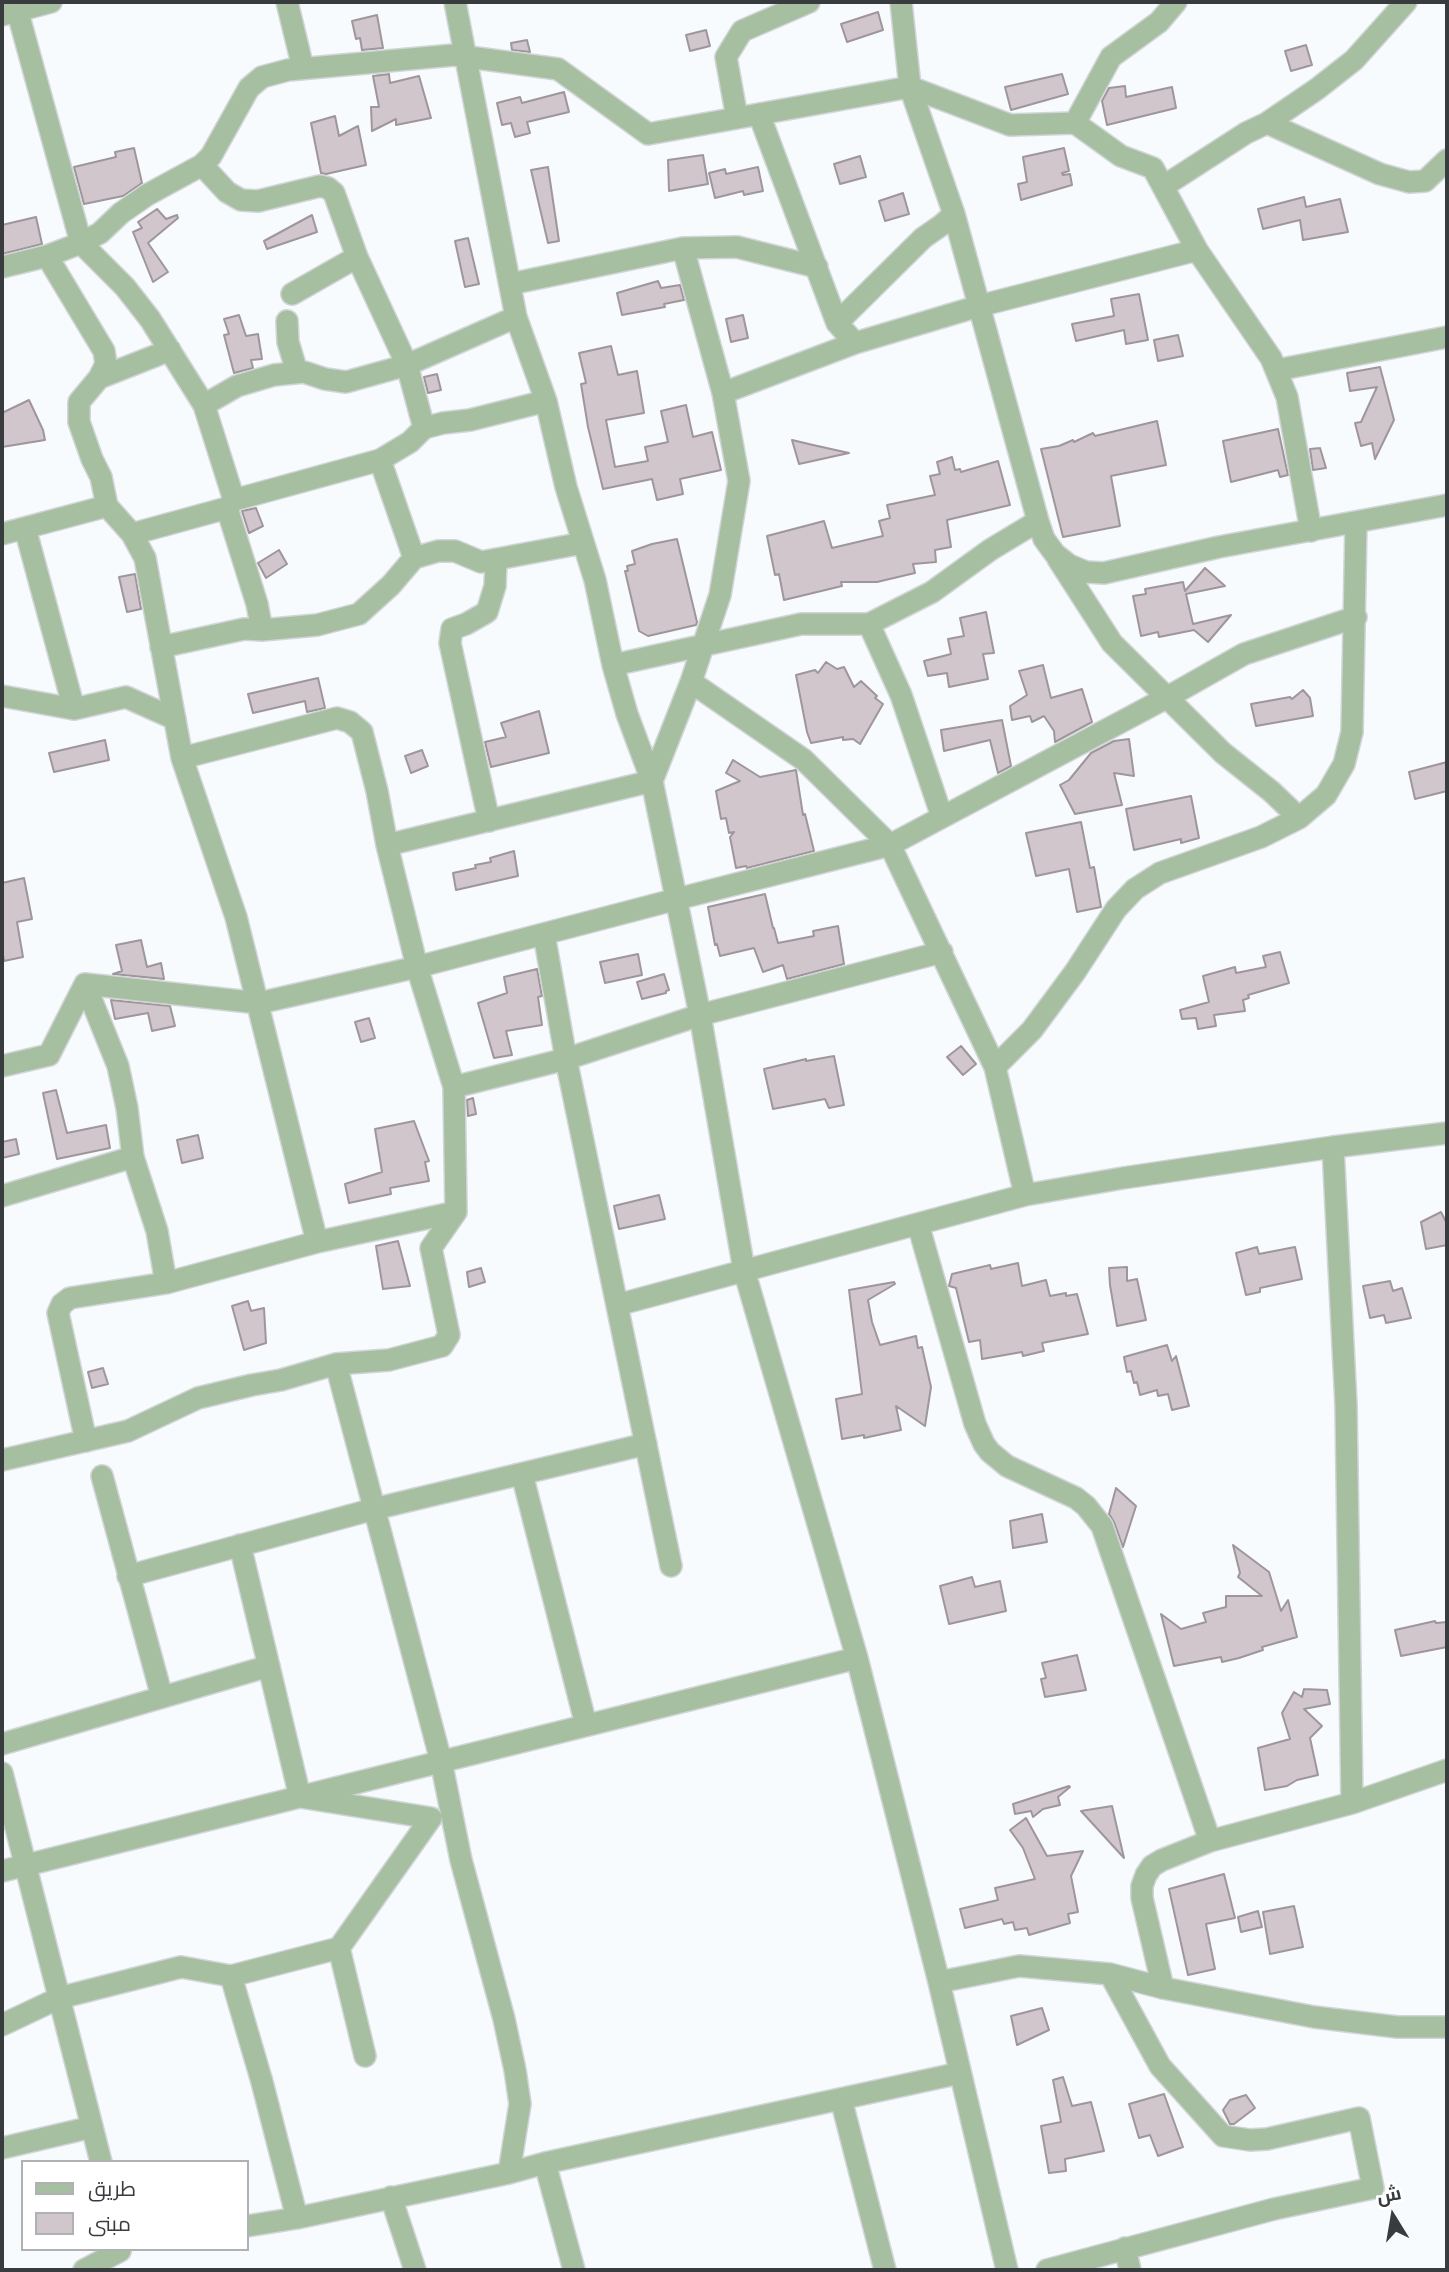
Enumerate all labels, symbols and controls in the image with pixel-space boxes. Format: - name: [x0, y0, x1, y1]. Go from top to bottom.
- legend: [21, 2160, 248, 2251]
- text: طريق: [88, 2177, 136, 2201]
- north arrow: [1358, 2181, 1428, 2251]
- text: ش: [1375, 2182, 1403, 2208]
- text: مبنى: [88, 2212, 131, 2236]

